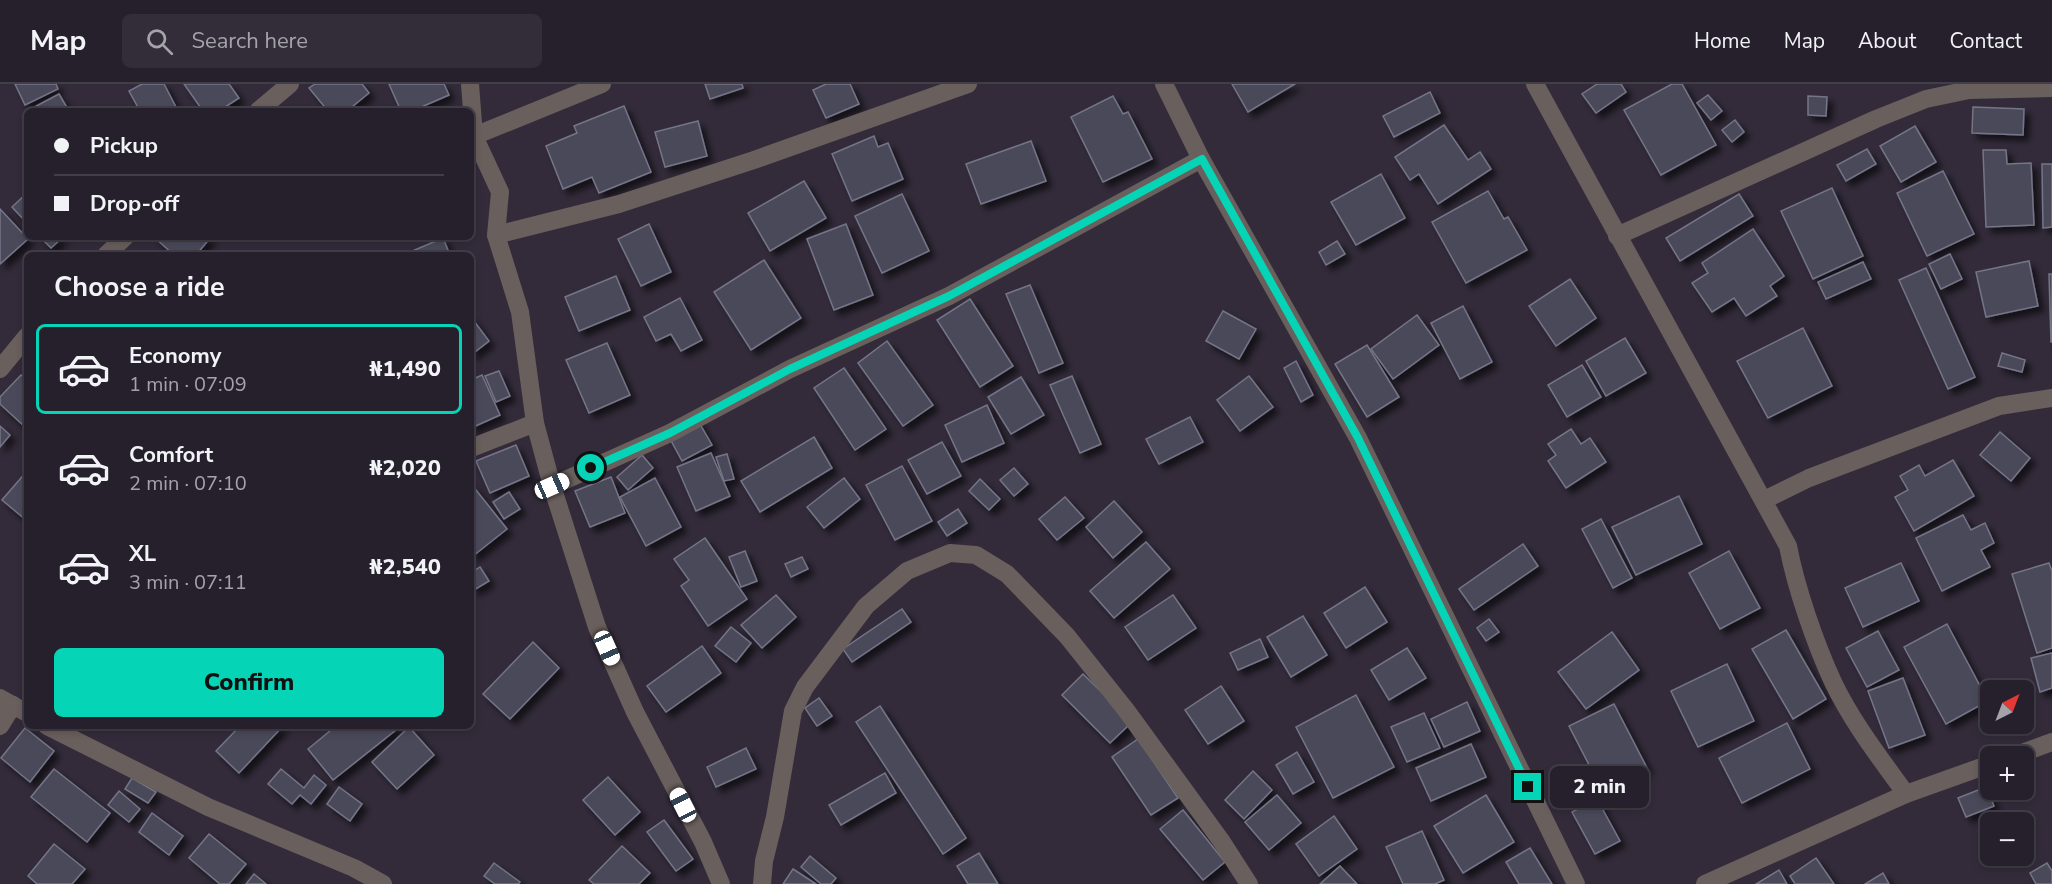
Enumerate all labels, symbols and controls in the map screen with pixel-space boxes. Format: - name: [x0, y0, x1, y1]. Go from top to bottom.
- search box: [122, 14, 542, 68]
- text: Map: [30, 22, 86, 60]
- icon: search: [143, 25, 176, 58]
- text: Search here: [191, 26, 308, 56]
- text: Home: [1694, 27, 1751, 55]
- text: Map: [1784, 27, 1825, 55]
- text: About: [1858, 27, 1916, 55]
- text: Contact: [1949, 27, 2022, 55]
- text: Pickup: [90, 131, 158, 161]
- text: Drop-off: [90, 189, 179, 219]
- text: Choose a ride: [54, 269, 225, 306]
- text: Economy: [129, 341, 221, 371]
- icon: car: [57, 342, 111, 396]
- text: ₦1,490: [369, 354, 441, 384]
- text: 1 min · 07:09: [129, 371, 247, 398]
- text: Comfort: [129, 440, 213, 470]
- icon: car: [57, 441, 111, 495]
- text: ₦2,020: [369, 453, 441, 483]
- route start: [577, 454, 604, 481]
- text: 2 min · 07:10: [129, 470, 247, 497]
- car: [532, 470, 572, 502]
- text: XL: [129, 539, 156, 569]
- icon: car: [57, 540, 111, 594]
- text: ₦2,540: [369, 552, 441, 582]
- text: 3 min · 07:11: [129, 569, 247, 596]
- car: [591, 628, 623, 668]
- button: Confirm: [54, 648, 444, 717]
- north arrow: [1980, 680, 2034, 734]
- map controls: [1980, 680, 2034, 866]
- button: +: [1980, 746, 2034, 800]
- callout: 2 min: [1549, 766, 1648, 808]
- route end: [1514, 773, 1541, 800]
- text: 2 min: [1573, 773, 1626, 800]
- car: [667, 785, 699, 825]
- button: −: [1980, 812, 2034, 866]

